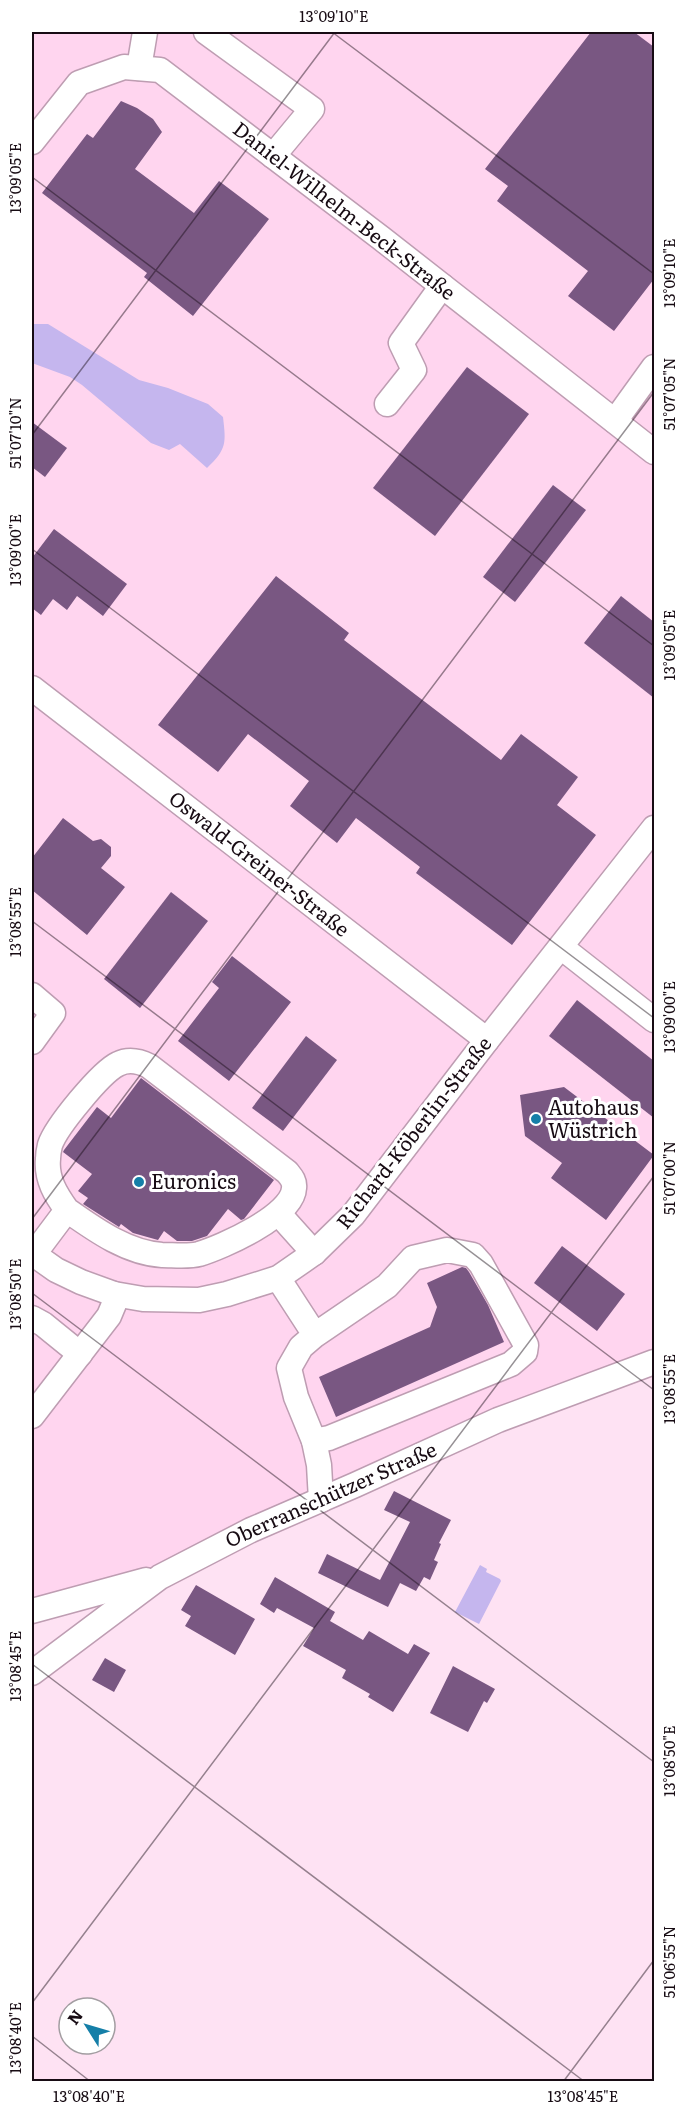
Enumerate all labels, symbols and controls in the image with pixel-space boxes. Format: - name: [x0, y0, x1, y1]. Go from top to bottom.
- text: 13°09'10"E: [299, 4, 369, 27]
- street label: Daniel-Wilhelm-Beck-Straße: [228, 113, 463, 306]
- text: 13°09'05"E: [3, 143, 26, 213]
- text: 13°09'10"E: [657, 238, 680, 308]
- text: 51°07'05"N: [657, 357, 680, 431]
- text: 51°07'10"N: [3, 397, 26, 469]
- text: 13°09'00"E: [3, 514, 26, 586]
- text: 13°09'05"E: [657, 610, 680, 680]
- street label: Oswald-Greiner-Straße: [164, 782, 357, 943]
- text: 13°08'55"E: [3, 887, 26, 957]
- text: 13°09'00"E: [657, 981, 680, 1053]
- street label: Richard-Köberlin-Straße: [328, 1029, 497, 1234]
- place label: Autohaus Wüstrich: [548, 1091, 639, 1144]
- marker: Autohaus Wüstrich: [529, 1112, 543, 1126]
- text: 51°07'00"N: [657, 1141, 680, 1215]
- place label: Euronics: [151, 1165, 236, 1195]
- marker: Euronics: [132, 1175, 146, 1189]
- text: 13°08'50"E: [3, 1258, 26, 1330]
- text: 13°08'55"E: [657, 1354, 680, 1424]
- street label: Oberranschützer Straße: [220, 1433, 441, 1553]
- text: 13°08'45"E: [3, 1631, 26, 1701]
- text: 13°08'50"E: [657, 1725, 680, 1797]
- text: 51°06'55"N: [657, 1926, 680, 1998]
- north arrow: [57, 1996, 117, 2056]
- text: 13°08'40"E: [3, 2002, 26, 2074]
- text: N: [61, 2004, 88, 2029]
- text: 13°08'40"E: [53, 2084, 125, 2107]
- text: 13°08'45"E: [548, 2084, 618, 2107]

